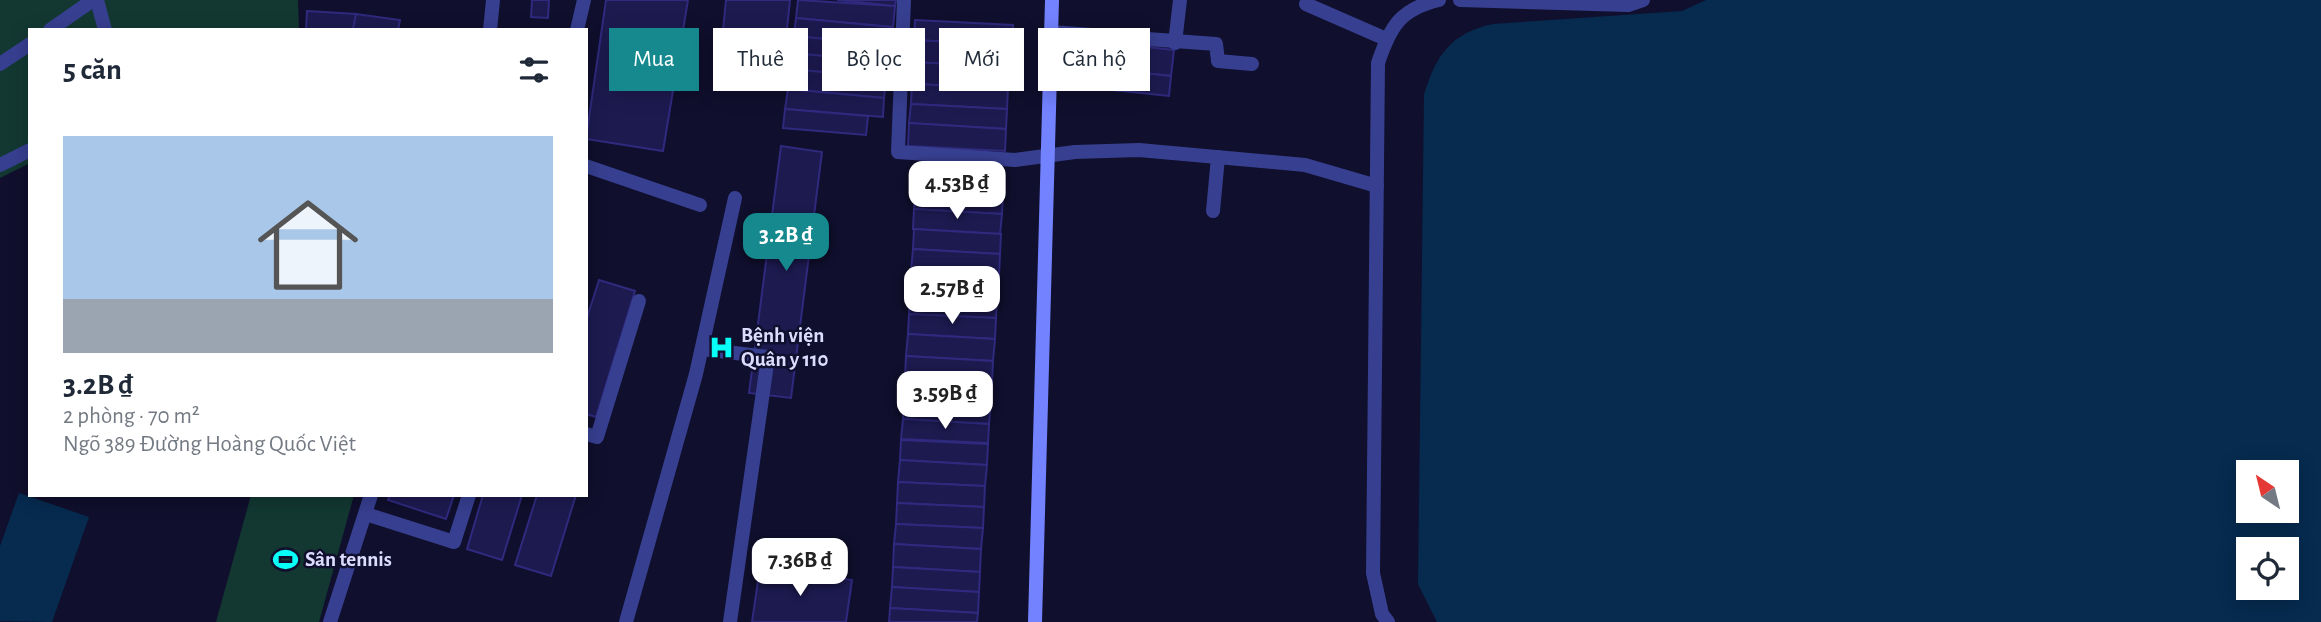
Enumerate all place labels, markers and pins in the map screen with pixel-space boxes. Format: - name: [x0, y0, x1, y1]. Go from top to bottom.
- pin: 4.53B ₫: [892, 162, 1022, 221]
- pin: 3.2B ₫: [729, 214, 843, 273]
- pin: 2.57B ₫: [887, 266, 1017, 326]
- place label: Bệnh viện Quân y 110: [741, 325, 829, 371]
- hospital icon: Bệnh viện Quân y 110: [707, 333, 735, 361]
- pin: 3.59B ₫: [880, 372, 1010, 431]
- pin: 7.36B ₫: [735, 538, 865, 598]
- sports icon: Sân tennis: [271, 545, 299, 573]
- place label: Sân tennis: [305, 549, 392, 570]

